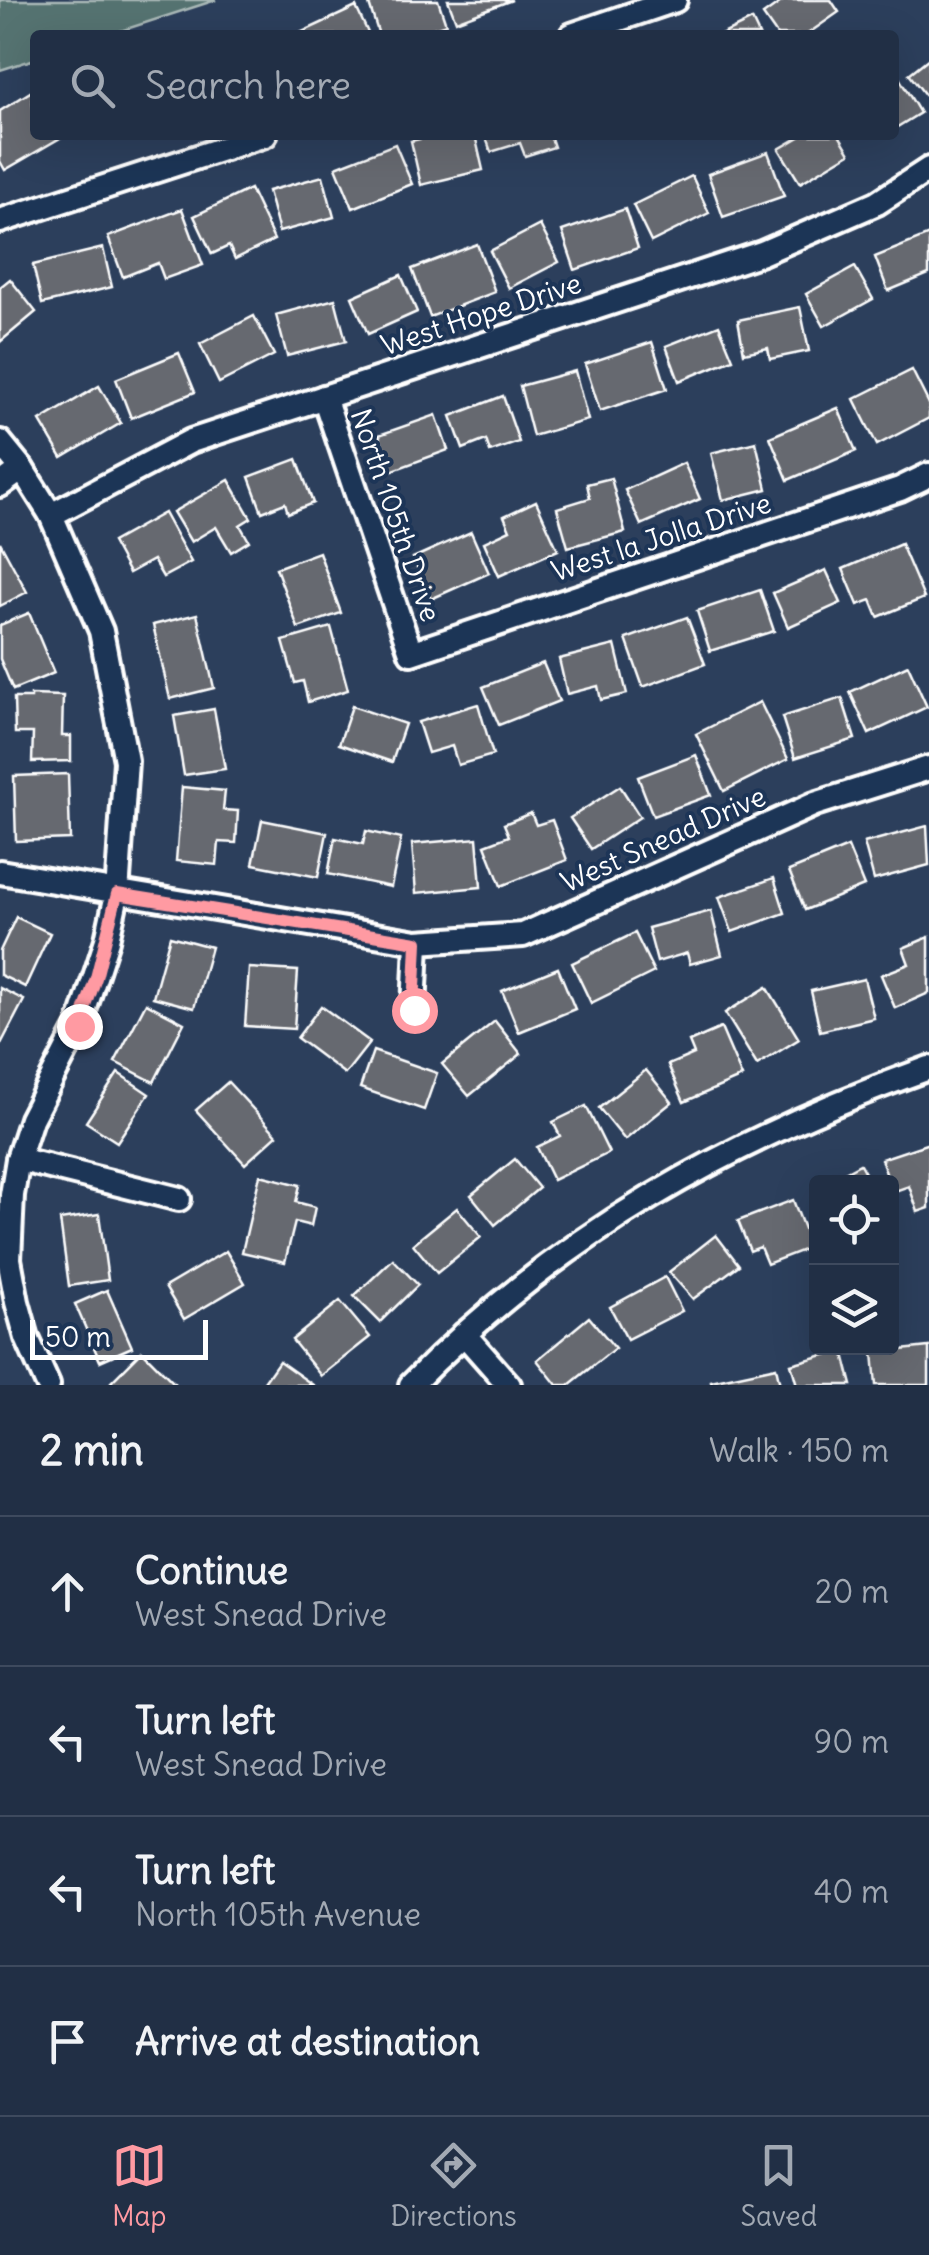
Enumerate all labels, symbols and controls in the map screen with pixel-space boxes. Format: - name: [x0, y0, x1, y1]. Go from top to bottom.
- search box: [30, 30, 899, 140]
- icon: search: [65, 58, 120, 113]
- text: Search here: [145, 62, 351, 109]
- street label: West Hope Drive: [376, 265, 586, 363]
- street label: North 105th Drive: [343, 404, 449, 626]
- street label: West la Jolla Drive: [547, 485, 775, 589]
- street label: West Snead Drive: [555, 778, 771, 900]
- route start: [392, 988, 438, 1034]
- route end: [57, 1004, 103, 1050]
- map controls: [809, 1175, 899, 1355]
- button: locate: [809, 1175, 899, 1265]
- button: layers: [809, 1265, 899, 1355]
- scale bar: [30, 1315, 208, 1360]
- text: 50 m: [45, 1319, 111, 1355]
- text: 2 min: [40, 1424, 144, 1476]
- text: Walk · 150 m: [709, 1430, 889, 1471]
- text: Continue: [135, 1547, 288, 1594]
- icon: ahead: [40, 1564, 95, 1619]
- text: 20 m: [815, 1571, 889, 1612]
- text: West Snead Drive: [135, 1594, 387, 1635]
- text: Turn left: [135, 1697, 275, 1744]
- icon: left: [40, 1714, 95, 1769]
- text: 90 m: [814, 1721, 889, 1762]
- text: West Snead Drive: [135, 1744, 387, 1785]
- text: Turn left: [135, 1847, 275, 1894]
- icon: left: [40, 1864, 95, 1919]
- text: 40 m: [814, 1871, 889, 1912]
- text: North 105th Avenue: [135, 1894, 421, 1935]
- icon: arrive: [40, 2014, 95, 2069]
- text: Arrive at destination: [135, 2018, 480, 2065]
- tab: Map: [112, 2138, 167, 2234]
- tab: Directions: [390, 2138, 517, 2234]
- tab: Saved: [740, 2138, 817, 2234]

